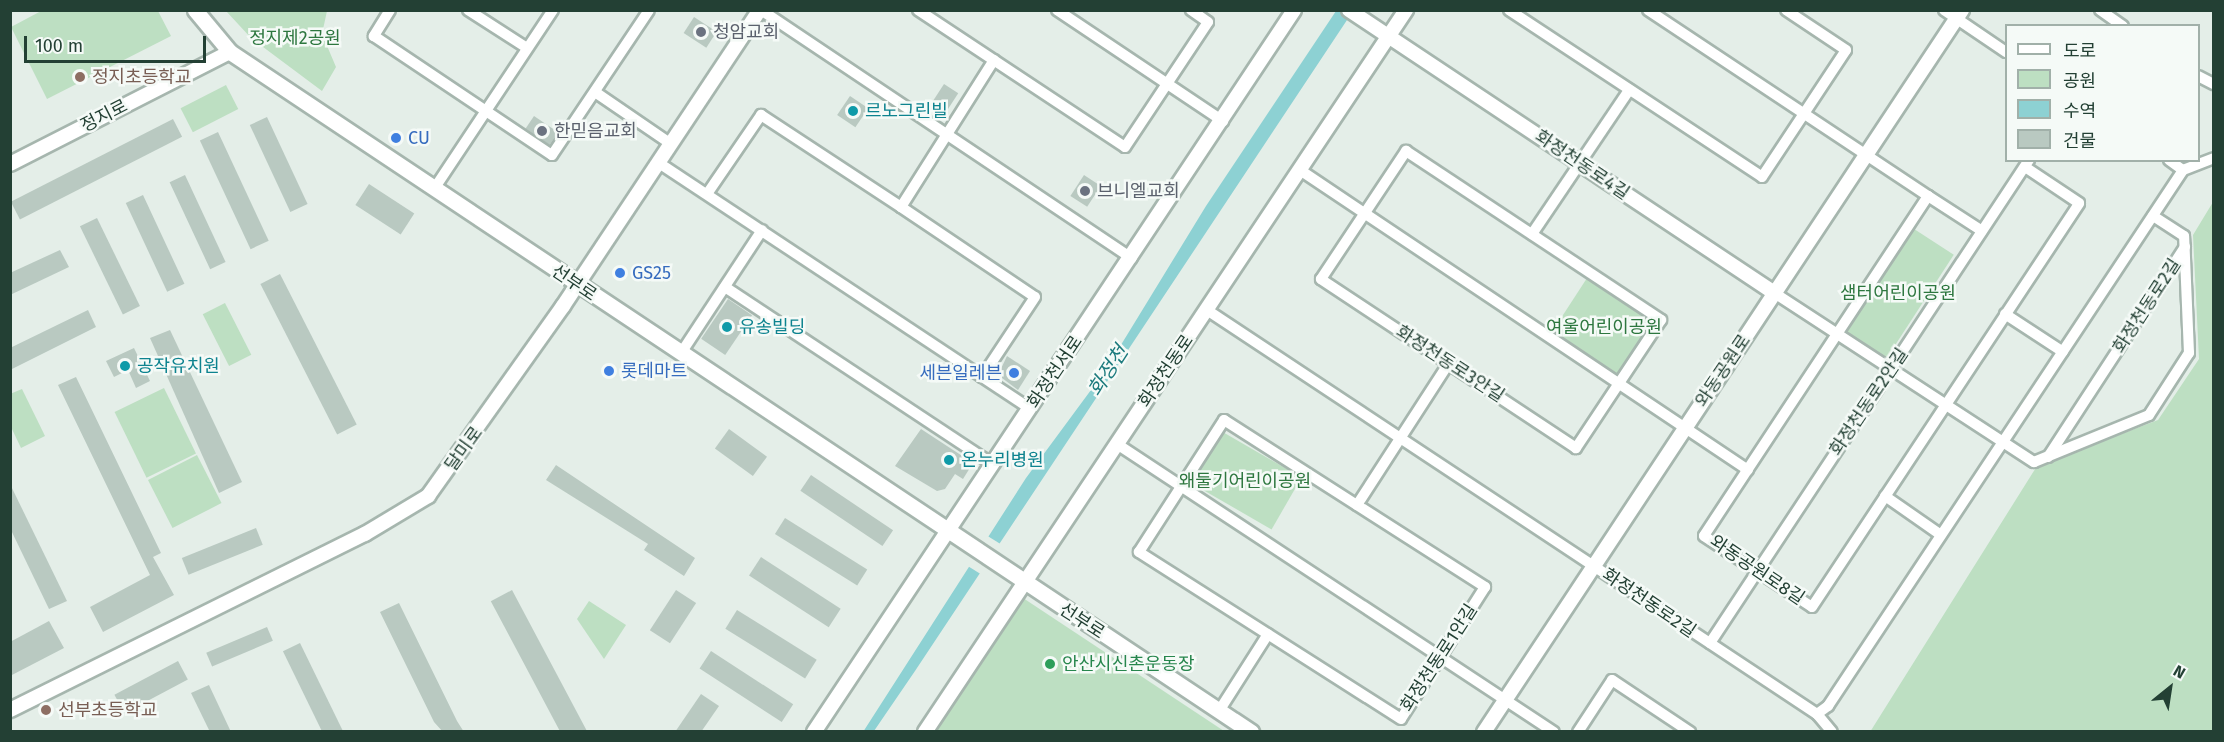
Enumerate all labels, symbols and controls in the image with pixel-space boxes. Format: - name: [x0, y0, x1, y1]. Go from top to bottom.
- place label: 청암교회: [713, 21, 779, 43]
- scale bar: [27, 24, 208, 62]
- legend: [2005, 24, 2200, 162]
- marker: 청암교회: [694, 25, 708, 39]
- park label: 정지제2공원: [249, 27, 341, 49]
- text: 100 m: [35, 35, 83, 57]
- text: 도로: [2063, 40, 2096, 62]
- place label: 정지초등학교: [92, 66, 191, 88]
- marker: 정지초등학교: [73, 70, 87, 84]
- text: 공원: [2063, 70, 2096, 92]
- street label: 정지로: [77, 95, 131, 137]
- place label: 르노그린빌: [865, 100, 948, 122]
- text: 수역: [2063, 100, 2096, 122]
- marker: 르노그린빌: [846, 104, 860, 118]
- place label: 한믿음교회: [554, 120, 637, 142]
- marker: 한믿음교회: [535, 124, 549, 138]
- street label: 화정천동로4길: [1531, 126, 1633, 204]
- place label: CU: [408, 127, 430, 149]
- text: 건물: [2063, 130, 2096, 152]
- marker: CU: [389, 131, 403, 145]
- place label: 브니엘교회: [1097, 180, 1180, 202]
- marker: 브니엘교회: [1078, 184, 1092, 198]
- street label: 화정천동로2길: [2108, 255, 2186, 357]
- street label: 선부로: [547, 260, 601, 306]
- place label: GS25: [632, 262, 671, 284]
- marker: GS25: [613, 266, 627, 280]
- park label: 샘터어린이공원: [1840, 282, 1956, 304]
- place label: 유송빌딩: [739, 316, 805, 338]
- park label: 여울어린이공원: [1546, 316, 1662, 338]
- marker: 유송빌딩: [720, 320, 734, 334]
- street label: 화정천동로3안길: [1392, 321, 1508, 407]
- street label: 화정천동로: [1134, 331, 1198, 411]
- street label: 와동공원로: [1691, 331, 1755, 411]
- street label: 화정천서로: [1023, 332, 1087, 412]
- water label: 화정천: [1083, 341, 1133, 401]
- street label: 화정천동로2안길: [1825, 344, 1913, 460]
- place label: 공작유치원: [137, 355, 220, 377]
- marker: 공작유치원: [118, 359, 132, 373]
- place label: 롯데마트: [621, 360, 687, 382]
- place label: 세븐일레븐: [919, 362, 1002, 384]
- marker: 롯데마트: [602, 364, 616, 378]
- marker: 세븐일레븐: [1007, 366, 1021, 380]
- street label: 달미로: [441, 423, 487, 475]
- place label: 온누리병원: [961, 449, 1044, 471]
- marker: 온누리병원: [942, 453, 956, 467]
- park label: 왜둘기어린이공원: [1179, 470, 1311, 492]
- street label: 와동공원로8길: [1706, 530, 1808, 610]
- street label: 화정천동로2길: [1598, 564, 1700, 642]
- street label: 선부로: [1055, 598, 1109, 644]
- street label: 화정천동로1안길: [1396, 600, 1482, 716]
- place label: 안산시신촌운동장: [1062, 653, 1194, 675]
- marker: 안산시신촌운동장: [1043, 657, 1057, 671]
- north arrow: [2140, 658, 2200, 718]
- text: N: [2170, 661, 2189, 683]
- place label: 선부초등학교: [58, 699, 157, 721]
- marker: 선부초등학교: [39, 703, 53, 717]

